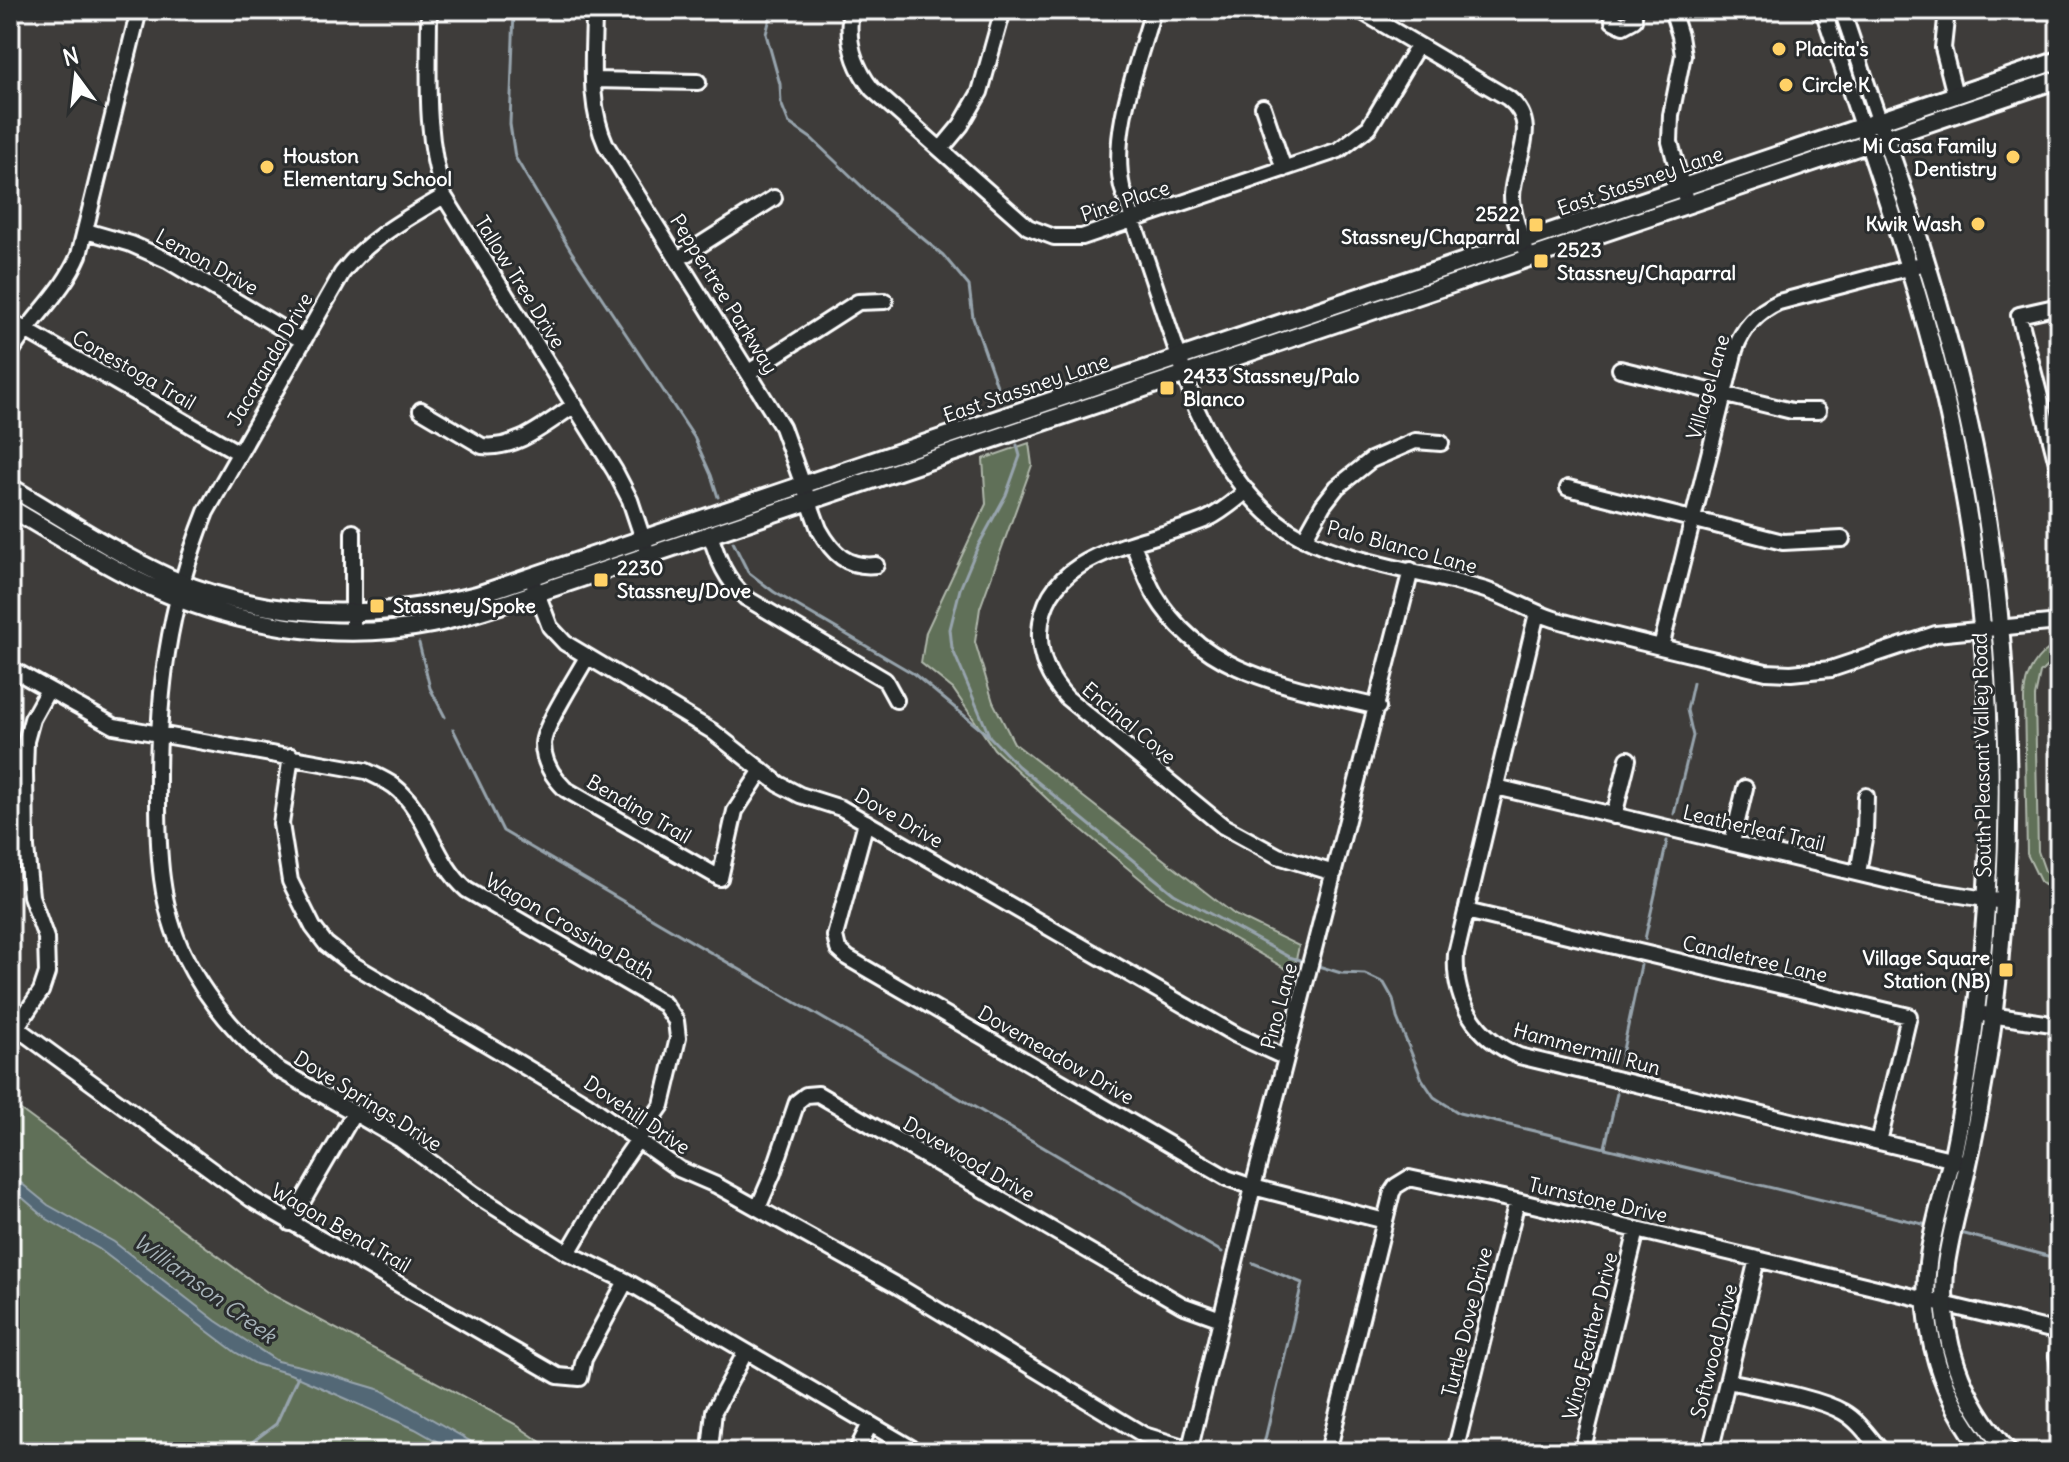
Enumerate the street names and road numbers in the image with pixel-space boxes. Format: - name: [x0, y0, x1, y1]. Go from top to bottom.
- street label: East Stassney Lane: [1554, 140, 1726, 221]
- street label: Pine Place: [1077, 174, 1172, 227]
- street label: Peppertree Parkway: [665, 209, 784, 378]
- street label: Tallow Tree Drive: [470, 211, 571, 353]
- street label: Lemon Drive: [152, 223, 263, 300]
- street label: Jacaranda Drive: [221, 288, 318, 430]
- street label: Conestoga Trail: [68, 324, 200, 415]
- street label: Village Lane: [1681, 331, 1734, 442]
- street label: East Stassney Lane: [940, 347, 1112, 428]
- street label: Palo Blanco Lane: [1324, 514, 1480, 579]
- street label: South Pleasant Valley Road: [1967, 632, 1996, 878]
- street label: Encinal Cove: [1077, 676, 1181, 769]
- street label: Bending Trail: [582, 769, 696, 849]
- street label: Dove Drive: [851, 782, 948, 853]
- street label: Leatherleaf Trail: [1681, 799, 1828, 856]
- street label: Wagon Crossing Path: [481, 867, 659, 984]
- street label: Candletree Lane: [1680, 930, 1830, 987]
- street label: Pino Lane: [1255, 960, 1302, 1052]
- street label: Dovemeadow Drive: [974, 1000, 1139, 1109]
- street label: Hammermill Run: [1511, 1017, 1663, 1080]
- street label: Dove Springs Drive: [290, 1045, 447, 1156]
- street label: Dovehill Drive: [579, 1070, 695, 1159]
- street label: Dovewood Drive: [899, 1111, 1040, 1206]
- street label: Turnstone Drive: [1526, 1171, 1670, 1228]
- street label: Wagon Bend Trail: [267, 1177, 415, 1278]
- street label: Turtle Dove Drive: [1436, 1244, 1497, 1399]
- street label: Wing Feather Drive: [1557, 1249, 1622, 1422]
- street label: Softwood Drive: [1685, 1281, 1742, 1421]

